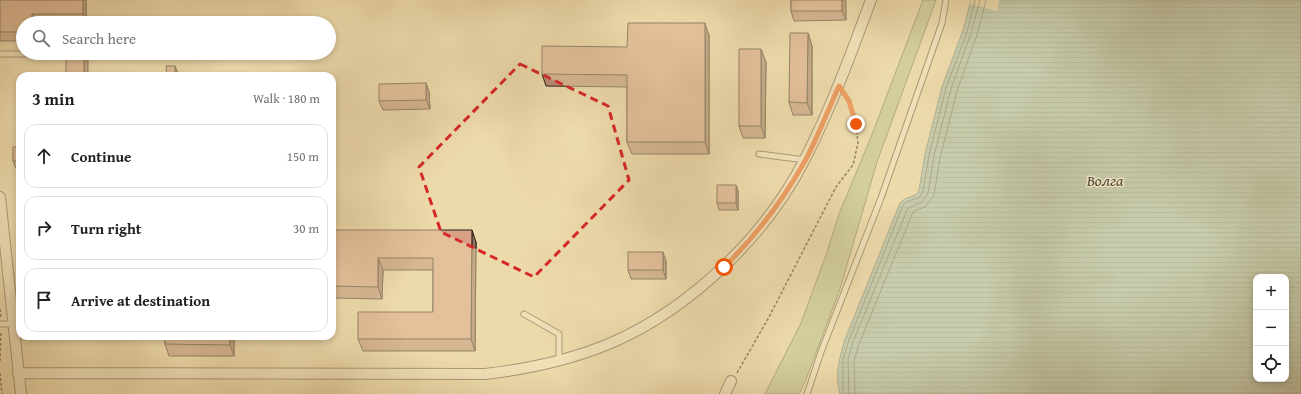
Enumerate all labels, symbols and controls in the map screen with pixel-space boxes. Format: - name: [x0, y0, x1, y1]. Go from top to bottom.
- search box: [16, 16, 336, 60]
- icon: search: [30, 27, 52, 49]
- text: Search here: [62, 28, 136, 49]
- text: 3 min: [32, 86, 74, 111]
- text: Walk · 180 m: [253, 89, 320, 108]
- route end: [847, 115, 865, 133]
- icon: ahead: [33, 145, 55, 167]
- text: Continue: [71, 146, 132, 167]
- text: 150 m: [287, 147, 319, 166]
- water label: Волга: [1086, 168, 1124, 192]
- icon: right: [33, 217, 55, 239]
- text: Turn right: [71, 218, 142, 239]
- text: 30 m: [293, 219, 319, 238]
- route start: [715, 258, 733, 276]
- map controls: [1253, 274, 1289, 382]
- button: +: [1253, 274, 1289, 310]
- icon: arrive: [33, 289, 55, 311]
- text: Arrive at destination: [71, 290, 210, 311]
- button: −: [1253, 310, 1289, 346]
- button: locate: [1253, 346, 1289, 382]

